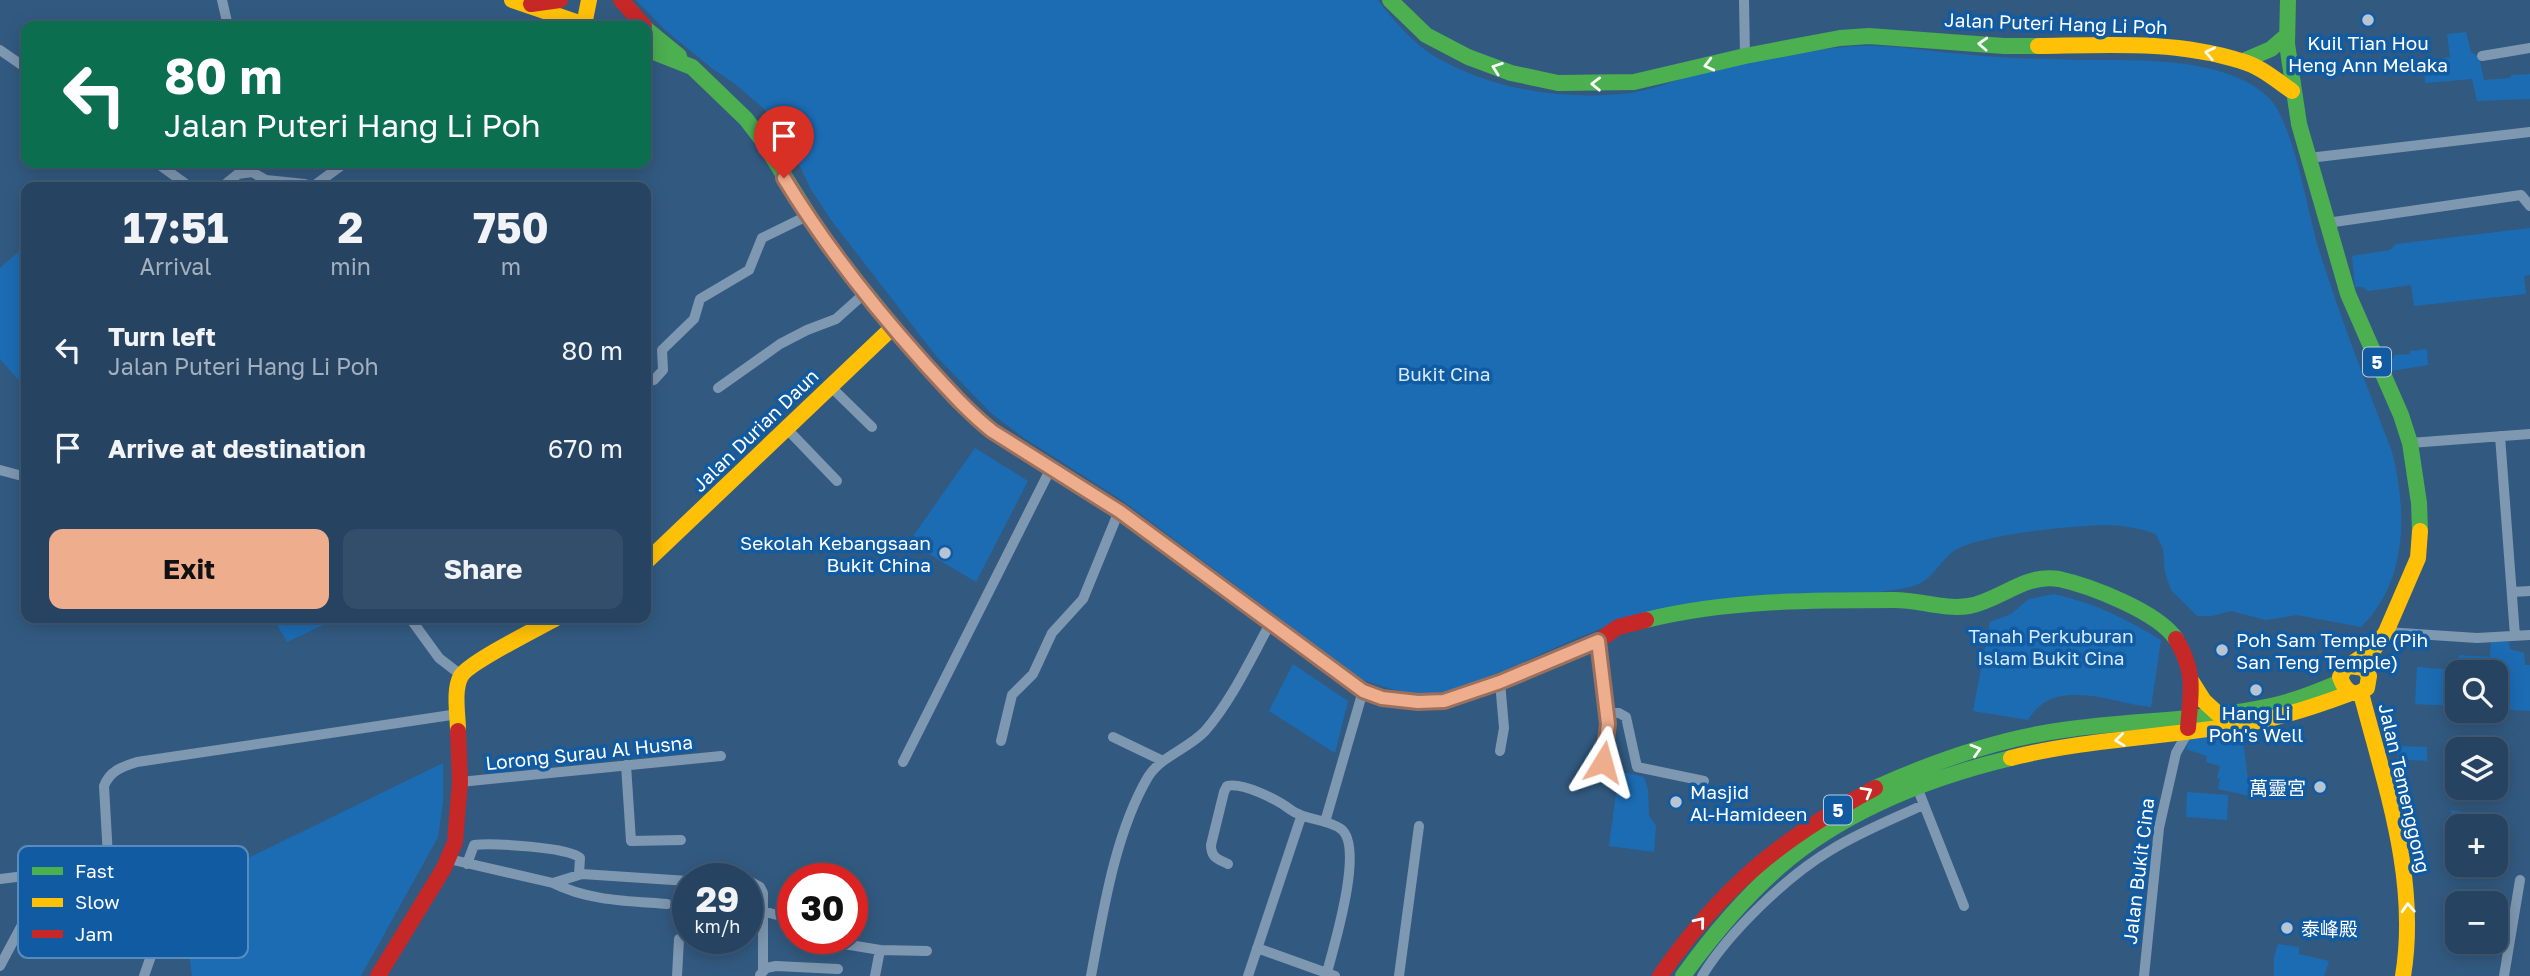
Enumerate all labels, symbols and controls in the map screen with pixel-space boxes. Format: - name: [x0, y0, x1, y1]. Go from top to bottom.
- street label: Jalan Puteri Hang Li Poh: [1944, 8, 2168, 38]
- marker: Kuil Tian Hou Heng Ann Melaka: [2360, 12, 2376, 28]
- place label: Kuil Tian Hou Heng Ann Melaka: [2288, 31, 2448, 76]
- one-way arrow: [1977, 37, 1988, 52]
- text: 80 m: [164, 46, 282, 105]
- one-way arrow: [2204, 46, 2216, 61]
- icon: left: [49, 49, 140, 140]
- one-way arrow: [1704, 57, 1716, 71]
- one-way arrow: [1492, 62, 1504, 76]
- one-way arrow: [1590, 76, 1601, 91]
- text: Jalan Puteri Hang Li Poh: [164, 106, 541, 144]
- pin: [754, 106, 814, 178]
- icon: arrive: [765, 117, 803, 155]
- text: 17:51: [123, 202, 228, 252]
- text: 2: [338, 202, 363, 252]
- text: 750: [473, 202, 549, 252]
- text: Arrival: [140, 252, 212, 280]
- text: min: [330, 252, 371, 280]
- text: m: [501, 252, 521, 280]
- text: Turn left: [108, 321, 216, 352]
- icon: left: [49, 331, 87, 369]
- text: 80 m: [562, 335, 623, 366]
- road number: 5: [2363, 348, 2391, 376]
- text: Jalan Puteri Hang Li Poh: [108, 352, 379, 380]
- park label: Bukit Cina: [1398, 362, 1490, 385]
- street label: Jalan Durian Daun: [687, 364, 823, 496]
- icon: arrive: [49, 429, 87, 467]
- text: Arrive at destination: [108, 433, 366, 464]
- text: 670 m: [548, 433, 623, 464]
- button: Exit: [49, 529, 329, 609]
- button: Share: [343, 529, 623, 609]
- place label: Sekolah Kebangsaan Bukit China: [740, 531, 931, 576]
- marker: Sekolah Kebangsaan Bukit China: [937, 545, 953, 561]
- park label: Tanah Perkuburan Islam Bukit Cina: [1968, 624, 2134, 669]
- place label: Poh Sam Temple (Pih San Teng Temple): [2236, 628, 2428, 673]
- marker: Poh Sam Temple (Pih San Teng Temple): [2214, 642, 2230, 658]
- map controls: [2445, 660, 2508, 954]
- button: search: [2445, 660, 2508, 723]
- marker: Hang Li Poh's Well: [2248, 682, 2264, 698]
- place label: Hang Li Poh's Well: [2209, 701, 2303, 746]
- street label: Jalan Temenggong: [2374, 701, 2436, 875]
- position arrow: [1566, 725, 1640, 799]
- street label: Lorong Surau Al Husna: [484, 730, 694, 774]
- one-way arrow: [2114, 732, 2126, 747]
- button: layers: [2445, 737, 2508, 800]
- one-way arrow: [1970, 743, 1982, 758]
- place label: 萬靈宮: [2249, 776, 2306, 799]
- marker: 萬靈宮: [2312, 779, 2328, 795]
- place label: Masjid Al-Hamideen: [1690, 780, 1807, 825]
- one-way arrow: [1860, 787, 1873, 800]
- marker: Masjid Al-Hamideen: [1668, 794, 1684, 810]
- road number: 5: [1824, 796, 1852, 824]
- street label: Jalan Bukit Cina: [2118, 796, 2158, 946]
- button: +: [2445, 814, 2508, 877]
- legend: [18, 846, 248, 958]
- text: Fast: [75, 859, 114, 882]
- speed limit sign: 30: [777, 863, 868, 954]
- text: 29: [696, 878, 739, 920]
- text: Slow: [75, 890, 120, 913]
- button: −: [2445, 891, 2508, 954]
- one-way arrow: [2401, 902, 2416, 913]
- text: km/h: [695, 915, 740, 937]
- place label: 泰峰殿: [2301, 917, 2358, 940]
- one-way arrow: [1692, 918, 1705, 930]
- marker: 泰峰殿: [2279, 920, 2295, 936]
- text: Jam: [75, 922, 113, 945]

